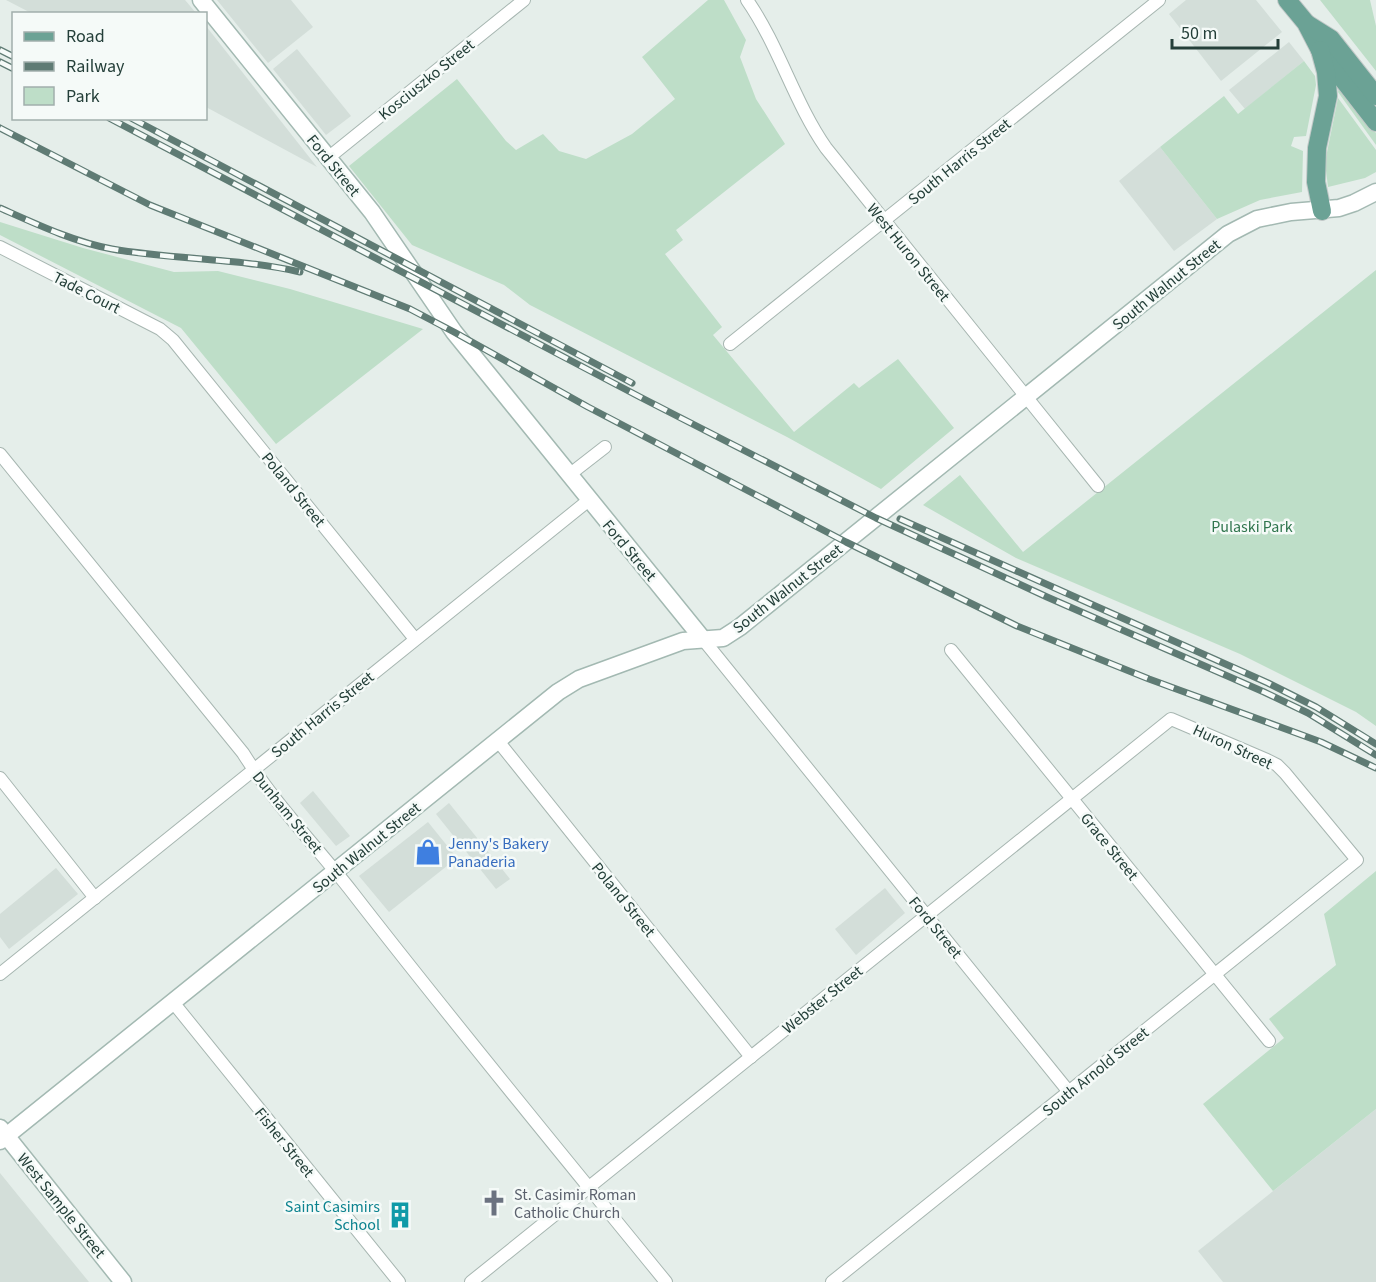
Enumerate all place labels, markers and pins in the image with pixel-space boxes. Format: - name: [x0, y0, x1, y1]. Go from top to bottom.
- place label: Jenny's Bakery Panaderia: [448, 833, 549, 873]
- shop icon: Jenny's Bakery Panaderia: [413, 837, 443, 867]
- place label: St. Casimir Roman Catholic Church: [514, 1184, 636, 1224]
- church icon: St. Casimir Roman Catholic Church: [479, 1188, 509, 1218]
- place label: Saint Casimirs School: [285, 1196, 380, 1236]
- building icon: Saint Casimirs School: [385, 1200, 415, 1230]

